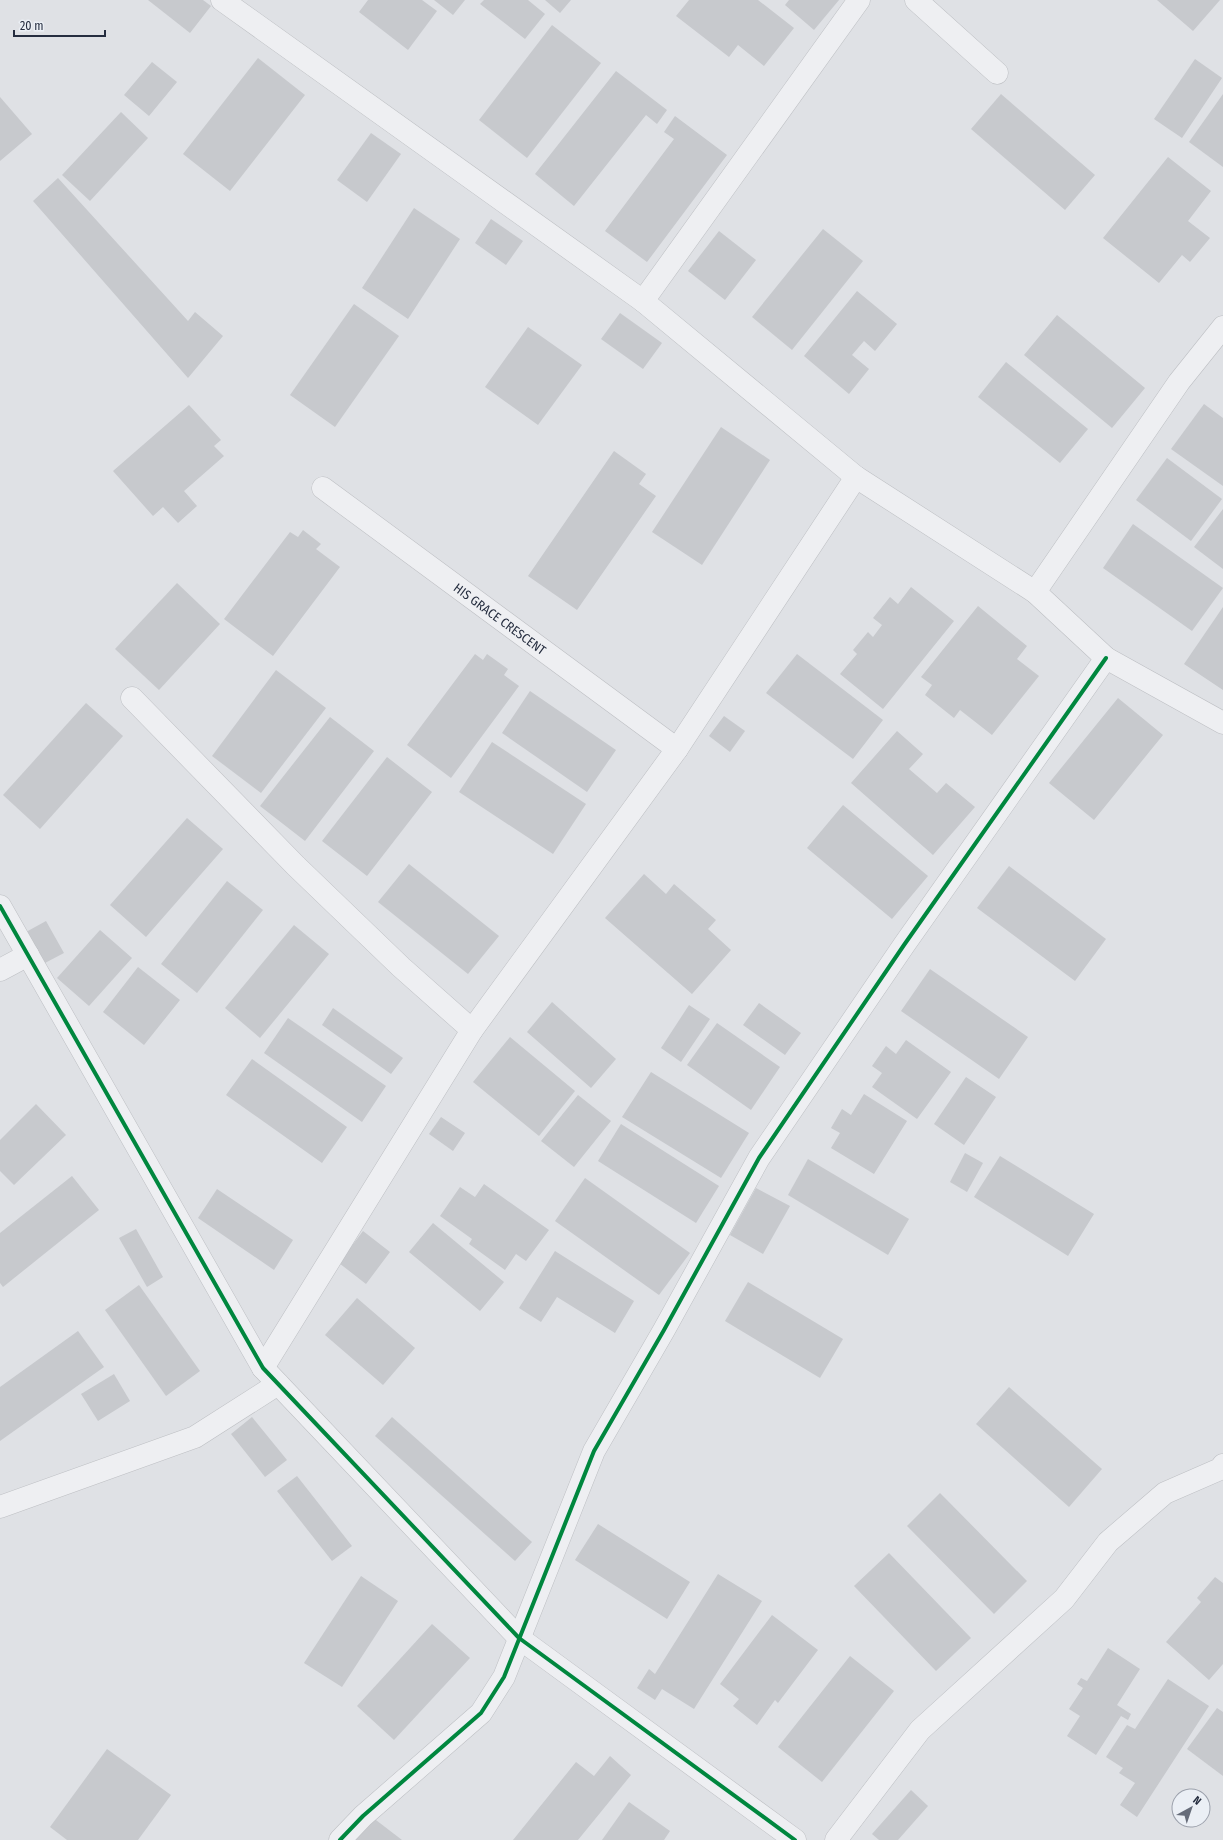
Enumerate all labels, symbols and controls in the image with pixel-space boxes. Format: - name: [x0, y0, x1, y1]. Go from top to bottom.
- scale bar: [14, 12, 105, 38]
- text: 20 m: [20, 19, 44, 33]
- street label: HIS GRACE CRESCENT: [451, 580, 549, 658]
- north arrow: [1171, 1788, 1211, 1828]
- text: N: [1190, 1794, 1204, 1808]

